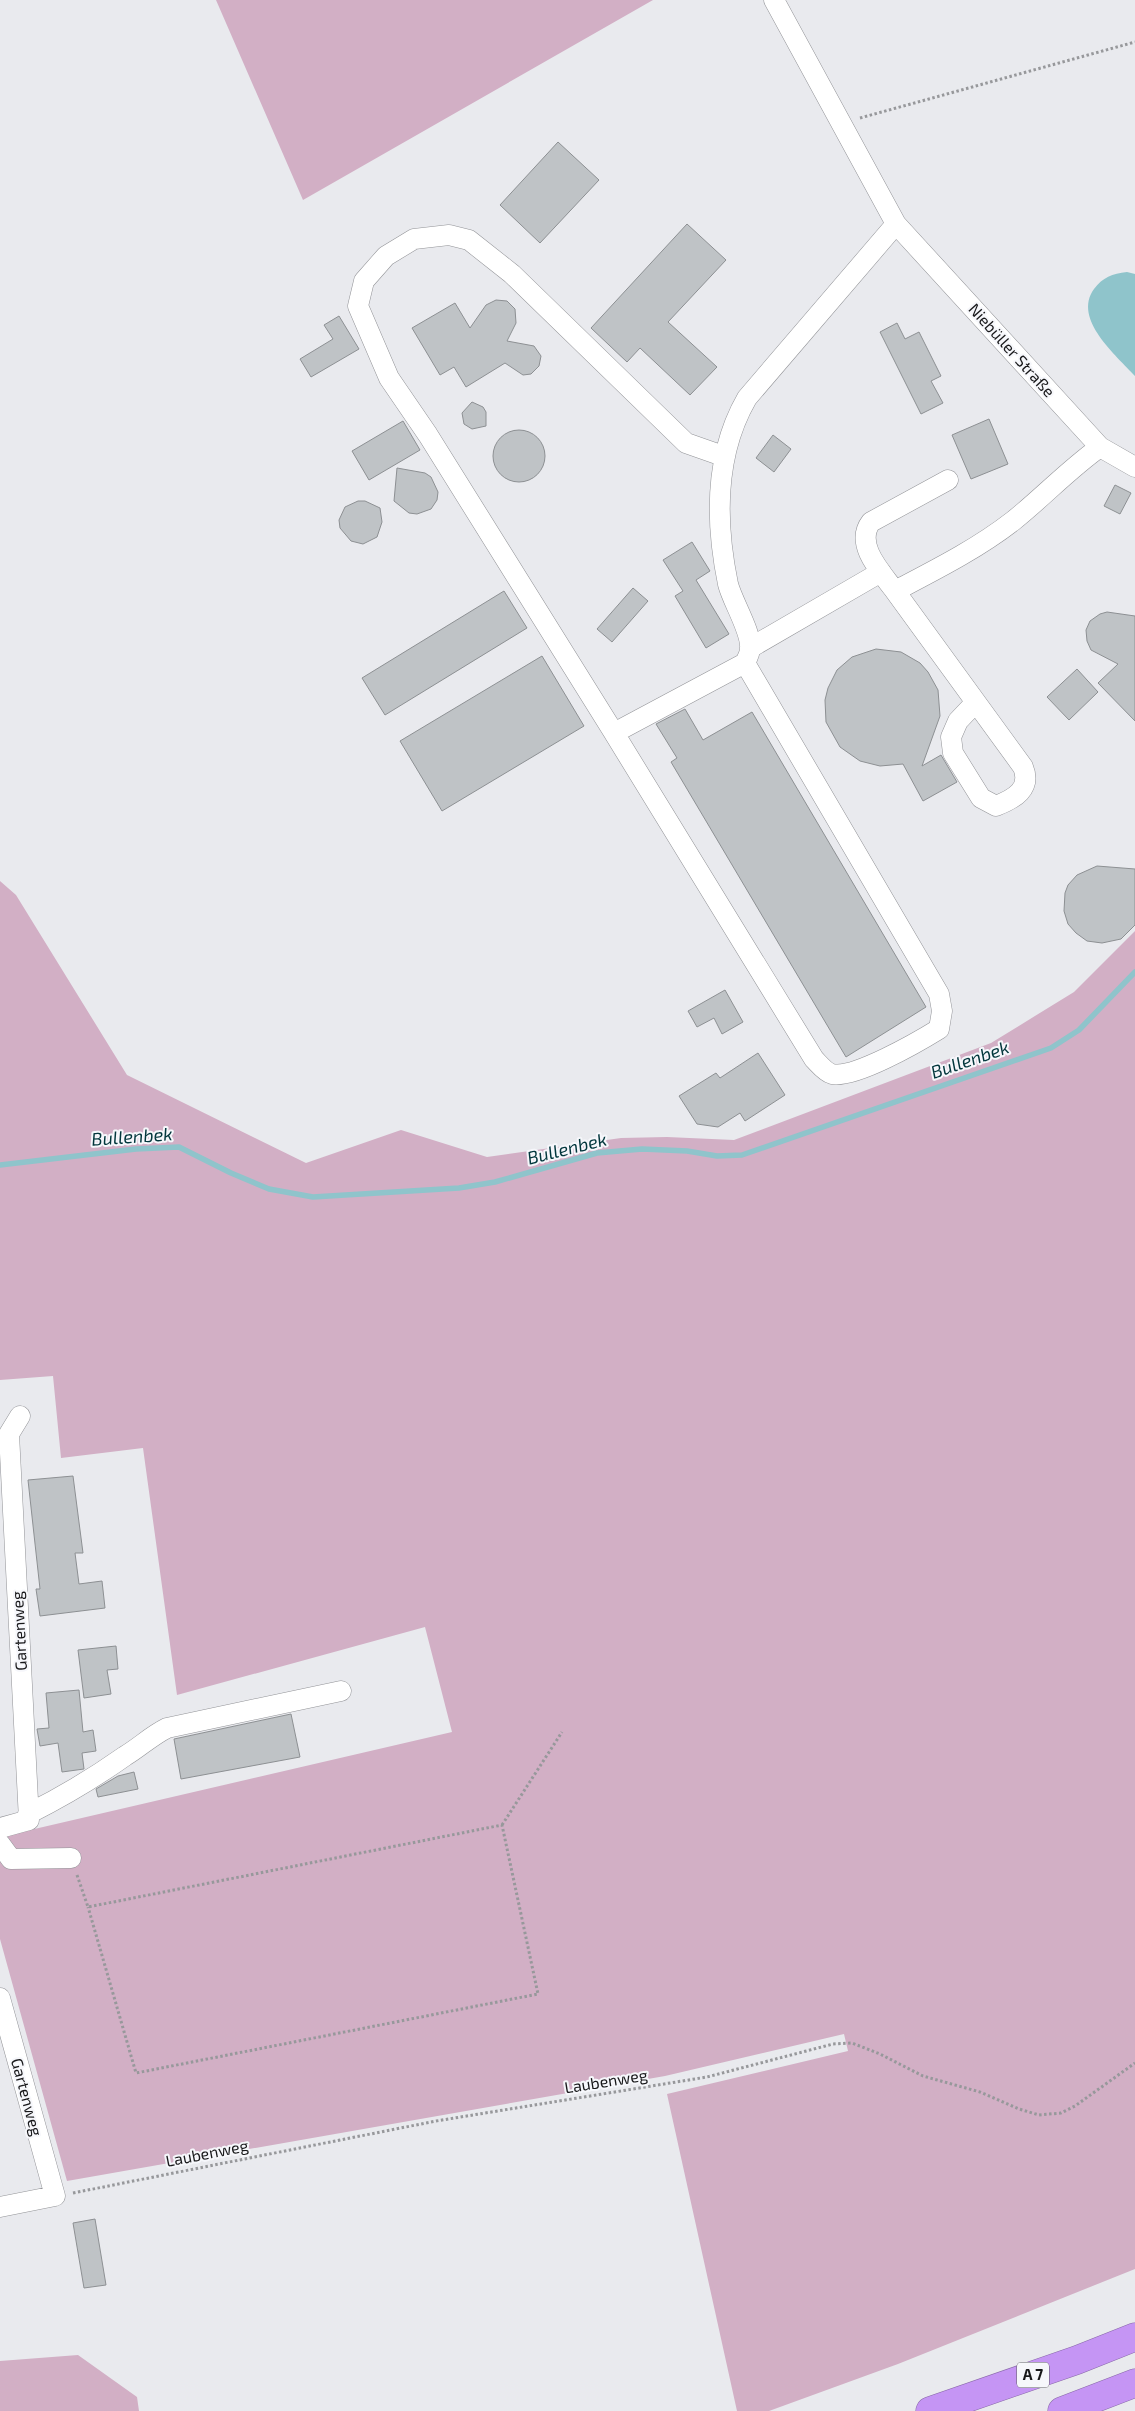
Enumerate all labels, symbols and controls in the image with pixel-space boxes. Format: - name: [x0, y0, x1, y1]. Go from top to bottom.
- street label: Niebüller Straße: [965, 299, 1059, 400]
- water label: Bullenbek: [928, 1035, 1012, 1083]
- water label: Bullenbek: [91, 1122, 173, 1150]
- water label: Bullenbek: [525, 1128, 609, 1169]
- street label: Gartenweg: [7, 1591, 30, 1671]
- street label: Gartenweg: [8, 2056, 47, 2138]
- street label: Laubenweg: [563, 2065, 649, 2096]
- street label: Laubenweg: [164, 2135, 250, 2170]
- road number: A 7: [1017, 2362, 1049, 2388]

